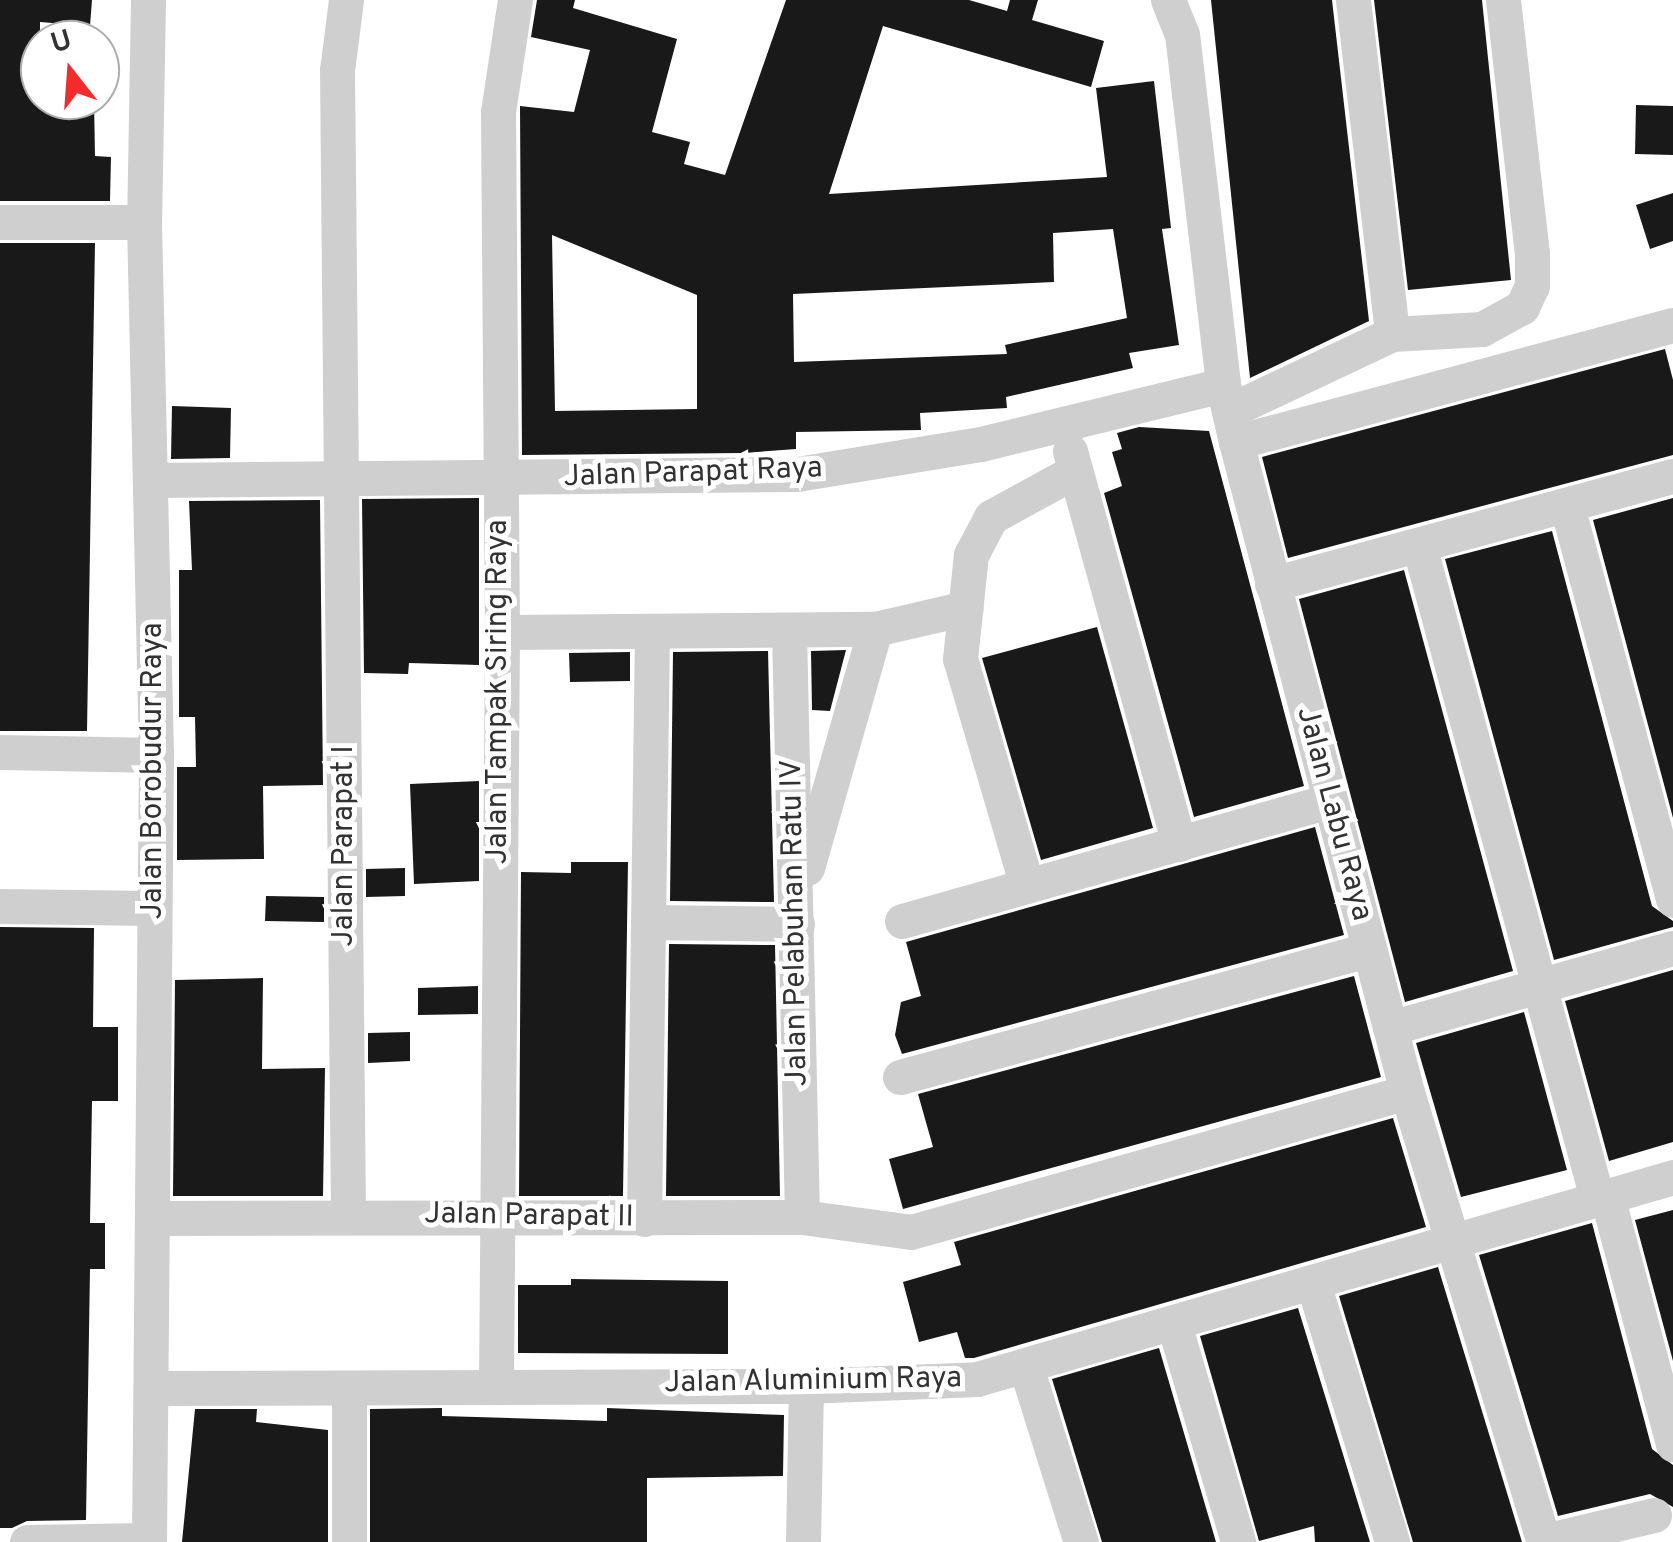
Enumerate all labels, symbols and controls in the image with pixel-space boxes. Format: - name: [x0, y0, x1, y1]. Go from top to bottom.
- north arrow: [20, 20, 120, 120]
- text: U: [47, 23, 77, 63]
- street label: Jalan Parapat Raya: [563, 451, 823, 497]
- street label: Jalan Tampak Siring Raya: [481, 519, 517, 865]
- street label: Jalan Borobudur Raya: [136, 622, 172, 920]
- street label: Jalan Labu Raya: [1287, 703, 1379, 925]
- street label: Jalan Parapat I: [327, 745, 363, 947]
- street label: Jalan Pelabuhan Ratu IV: [775, 759, 817, 1087]
- street label: Jalan Parapat II: [424, 1197, 634, 1237]
- street label: Jalan Aluminium Raya: [663, 1361, 963, 1403]

